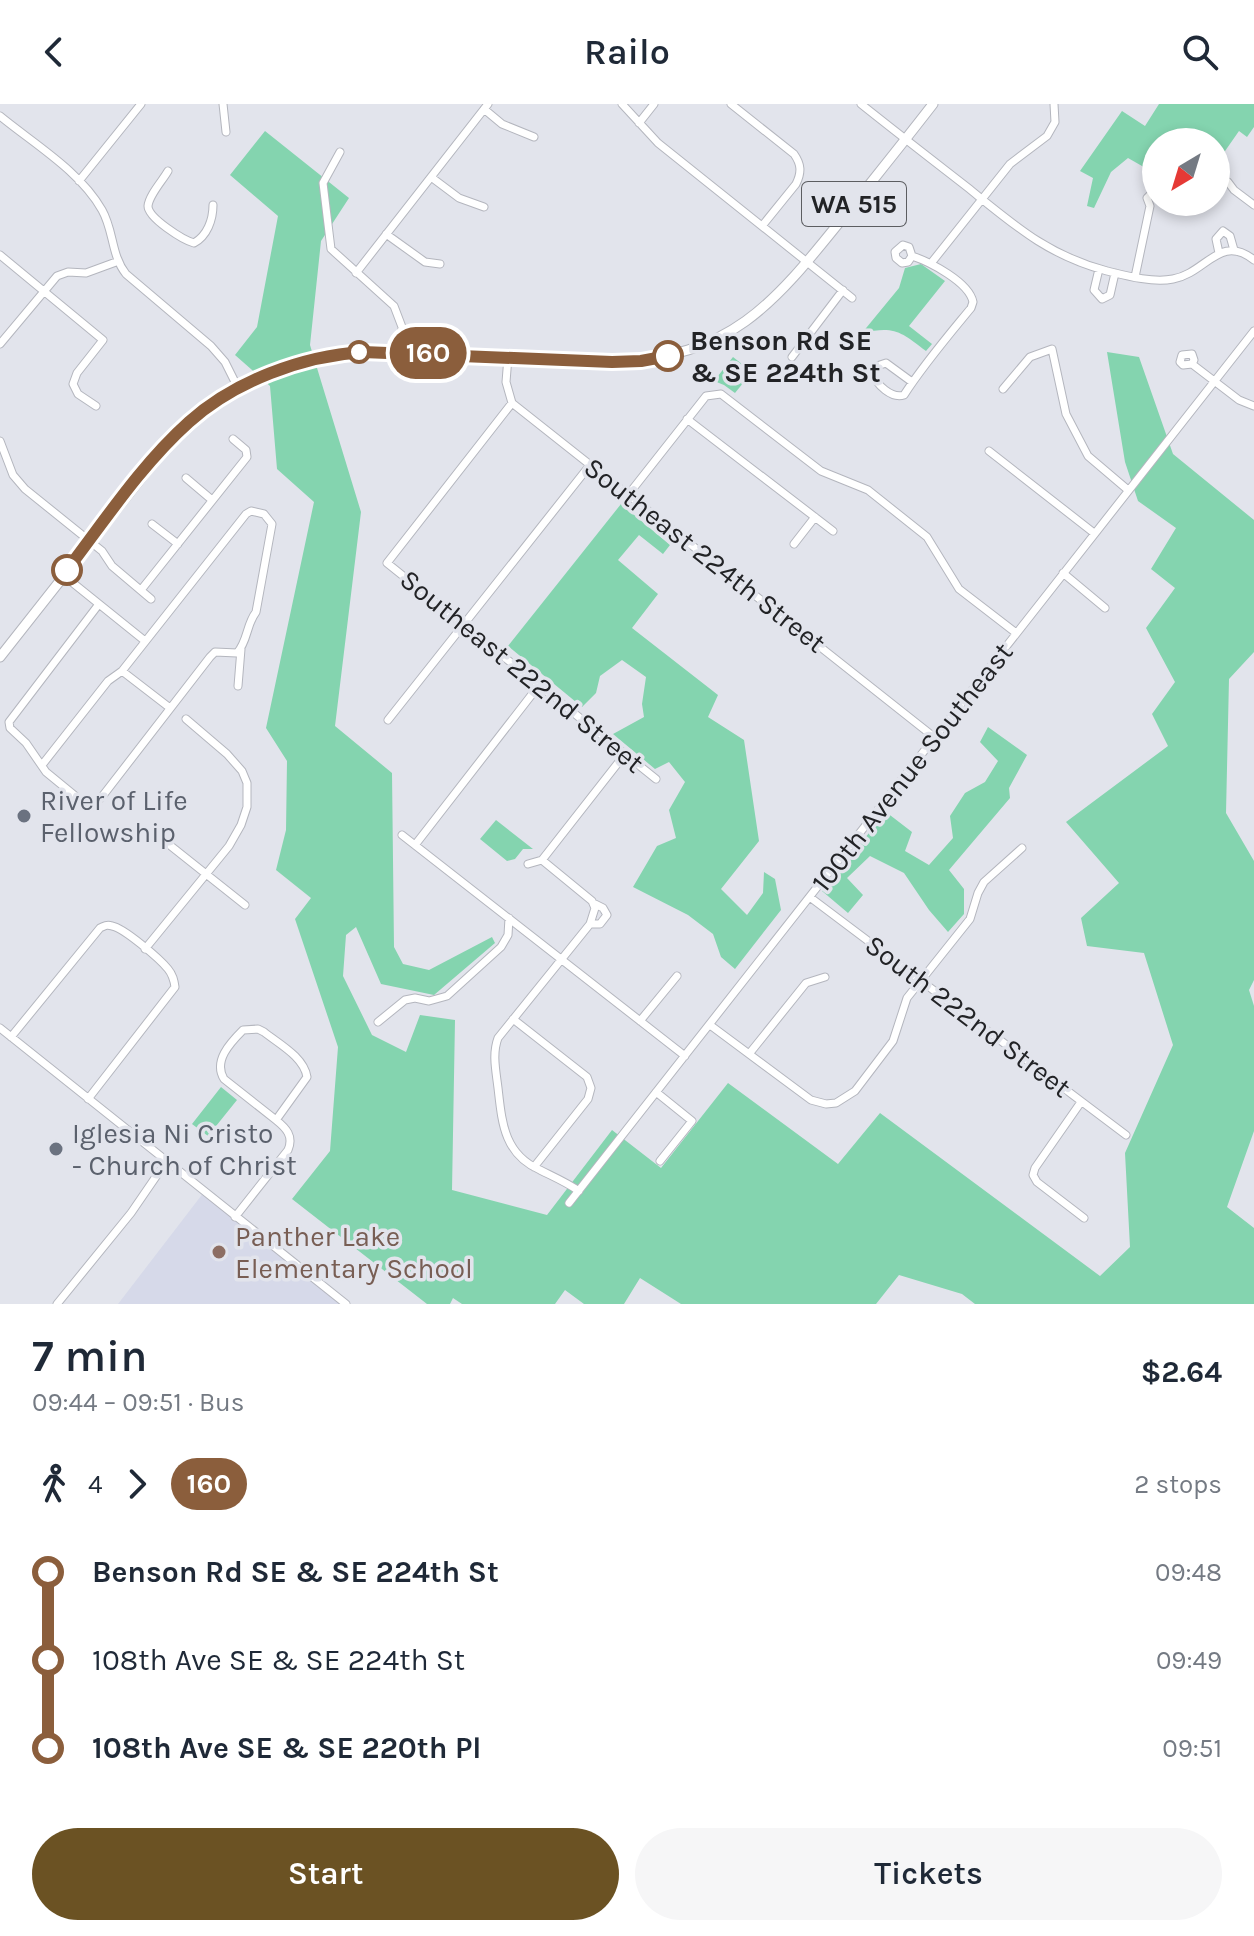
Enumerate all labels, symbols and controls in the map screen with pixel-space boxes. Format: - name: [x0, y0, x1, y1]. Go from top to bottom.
- icon: back: [32, 30, 76, 74]
- icon: search: [1178, 30, 1222, 74]
- text: Railo: [584, 31, 670, 73]
- north arrow: [1142, 128, 1230, 216]
- map controls: [1142, 128, 1230, 216]
- road number: WA 515: [802, 182, 906, 226]
- place label: Benson Rd SE & SE 224th St: [690, 324, 880, 389]
- line badge: 160: [382, 327, 474, 379]
- text: 160: [406, 336, 450, 369]
- unlabelled marker: [348, 341, 370, 363]
- marker: Benson Rd SE & SE 224th St: [653, 341, 683, 371]
- street label: Southeast 224th Street: [578, 450, 832, 660]
- unlabelled marker: [52, 555, 82, 585]
- street label: Southeast 222nd Street: [394, 563, 650, 779]
- street label: 100th Avenue Southeast: [804, 636, 1020, 898]
- place label: River of Life Fellowship: [40, 784, 188, 849]
- marker: River of Life Fellowship: [15, 807, 33, 825]
- street label: South 222nd Street: [859, 928, 1077, 1104]
- place label: Iglesia Ni Cristo - Church of Christ: [72, 1117, 297, 1182]
- marker: Iglesia Ni Cristo - Church of Christ: [47, 1140, 65, 1158]
- place label: Panther Lake Elementary School: [235, 1220, 473, 1285]
- marker: Panther Lake Elementary School: [210, 1243, 228, 1261]
- text: 7 min: [32, 1331, 147, 1382]
- text: $2.64: [1141, 1354, 1222, 1390]
- text: 09:44 – 09:51 · Bus: [32, 1387, 245, 1418]
- icon: walk: [32, 1462, 76, 1506]
- icon: forward: [115, 1462, 159, 1506]
- text: 160: [187, 1467, 231, 1500]
- text: 4: [88, 1469, 103, 1500]
- text: 2 stops: [1134, 1469, 1222, 1500]
- text: Benson Rd SE & SE 224th St: [92, 1554, 499, 1590]
- text: 09:48: [1155, 1557, 1222, 1588]
- text: 108th Ave SE & SE 224th St: [92, 1642, 465, 1678]
- text: 09:49: [1156, 1645, 1222, 1676]
- text: 108th Ave SE & SE 220th Pl: [92, 1730, 482, 1766]
- text: 09:51: [1162, 1733, 1222, 1764]
- button: Start: [32, 1828, 619, 1920]
- button: Tickets: [635, 1828, 1222, 1920]

